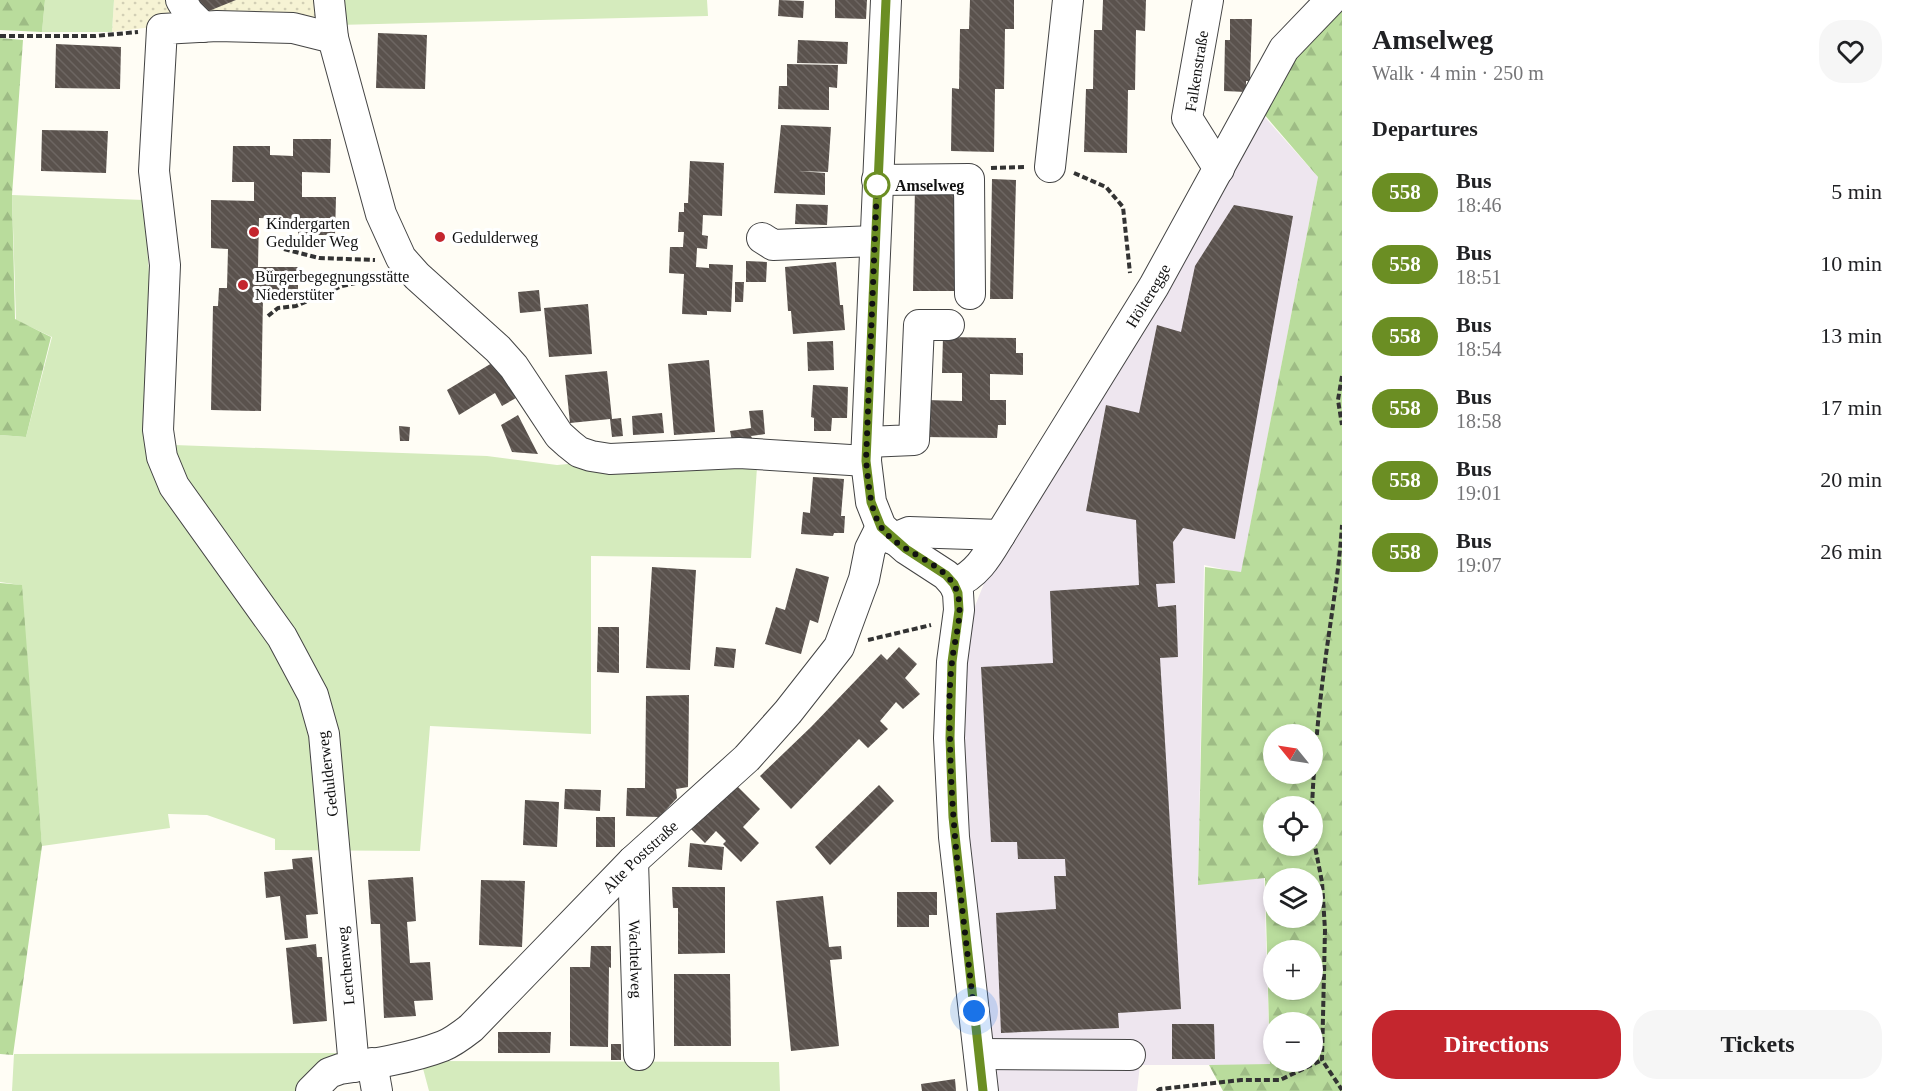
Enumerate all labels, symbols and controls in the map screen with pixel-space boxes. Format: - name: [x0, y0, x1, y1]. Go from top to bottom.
- button: heart: [1819, 20, 1882, 83]
- text: Amselweg: [1372, 24, 1493, 55]
- street label: Falkenstraße: [1182, 29, 1211, 113]
- text: Walk · 4 min · 250 m: [1372, 62, 1544, 84]
- text: Departures: [1372, 116, 1478, 141]
- text: Bus: [1456, 168, 1491, 193]
- marker: Amselweg: [864, 172, 890, 198]
- place label: Amselweg: [895, 177, 964, 195]
- text: 5 min: [1831, 179, 1882, 204]
- text: 558: [1389, 180, 1421, 204]
- text: 18:46: [1456, 194, 1502, 216]
- place label: Kindergarten Gedulder Weg: [266, 215, 358, 251]
- marker: Kindergarten Gedulder Weg: [247, 225, 261, 239]
- place label: Gedulderweg: [452, 229, 538, 247]
- marker: Gedulderweg: [433, 230, 447, 244]
- text: Bus: [1456, 240, 1491, 265]
- text: 10 min: [1820, 251, 1882, 276]
- text: 558: [1389, 252, 1421, 276]
- street label: Hölteregge: [1123, 261, 1174, 331]
- text: 18:51: [1456, 266, 1502, 288]
- place label: Bürgerbegegnungsstätte Niederstüter: [255, 268, 409, 303]
- marker: Bürgerbegegnungsstätte Niederstüter: [236, 278, 250, 292]
- text: Bus: [1456, 312, 1491, 337]
- text: 13 min: [1820, 323, 1882, 348]
- text: 558: [1389, 324, 1421, 348]
- text: 18:54: [1456, 338, 1502, 360]
- text: Bus: [1456, 384, 1491, 409]
- text: 17 min: [1820, 395, 1882, 420]
- text: 558: [1389, 396, 1421, 420]
- text: 18:58: [1456, 410, 1502, 432]
- text: Bus: [1456, 456, 1491, 481]
- text: 20 min: [1820, 467, 1882, 492]
- text: 558: [1389, 468, 1421, 492]
- text: 19:01: [1456, 482, 1502, 504]
- text: Bus: [1456, 528, 1491, 553]
- text: 26 min: [1820, 539, 1882, 564]
- text: 558: [1389, 540, 1421, 564]
- text: 19:07: [1456, 554, 1502, 576]
- north arrow: [1263, 724, 1323, 784]
- map controls: [1263, 724, 1323, 1072]
- street label: Gedulderweg: [314, 730, 342, 818]
- button: locate: [1263, 796, 1323, 856]
- street label: Alte Poststraße: [599, 817, 681, 896]
- button: layers: [1263, 868, 1323, 928]
- street label: Wachtelweg: [626, 919, 645, 999]
- street label: Lerchenweg: [334, 926, 358, 1006]
- button: +: [1263, 940, 1323, 1000]
- your location: [959, 996, 989, 1026]
- button: Directions: [1372, 1010, 1621, 1079]
- button: Tickets: [1633, 1010, 1882, 1079]
- button: −: [1263, 1012, 1323, 1072]

